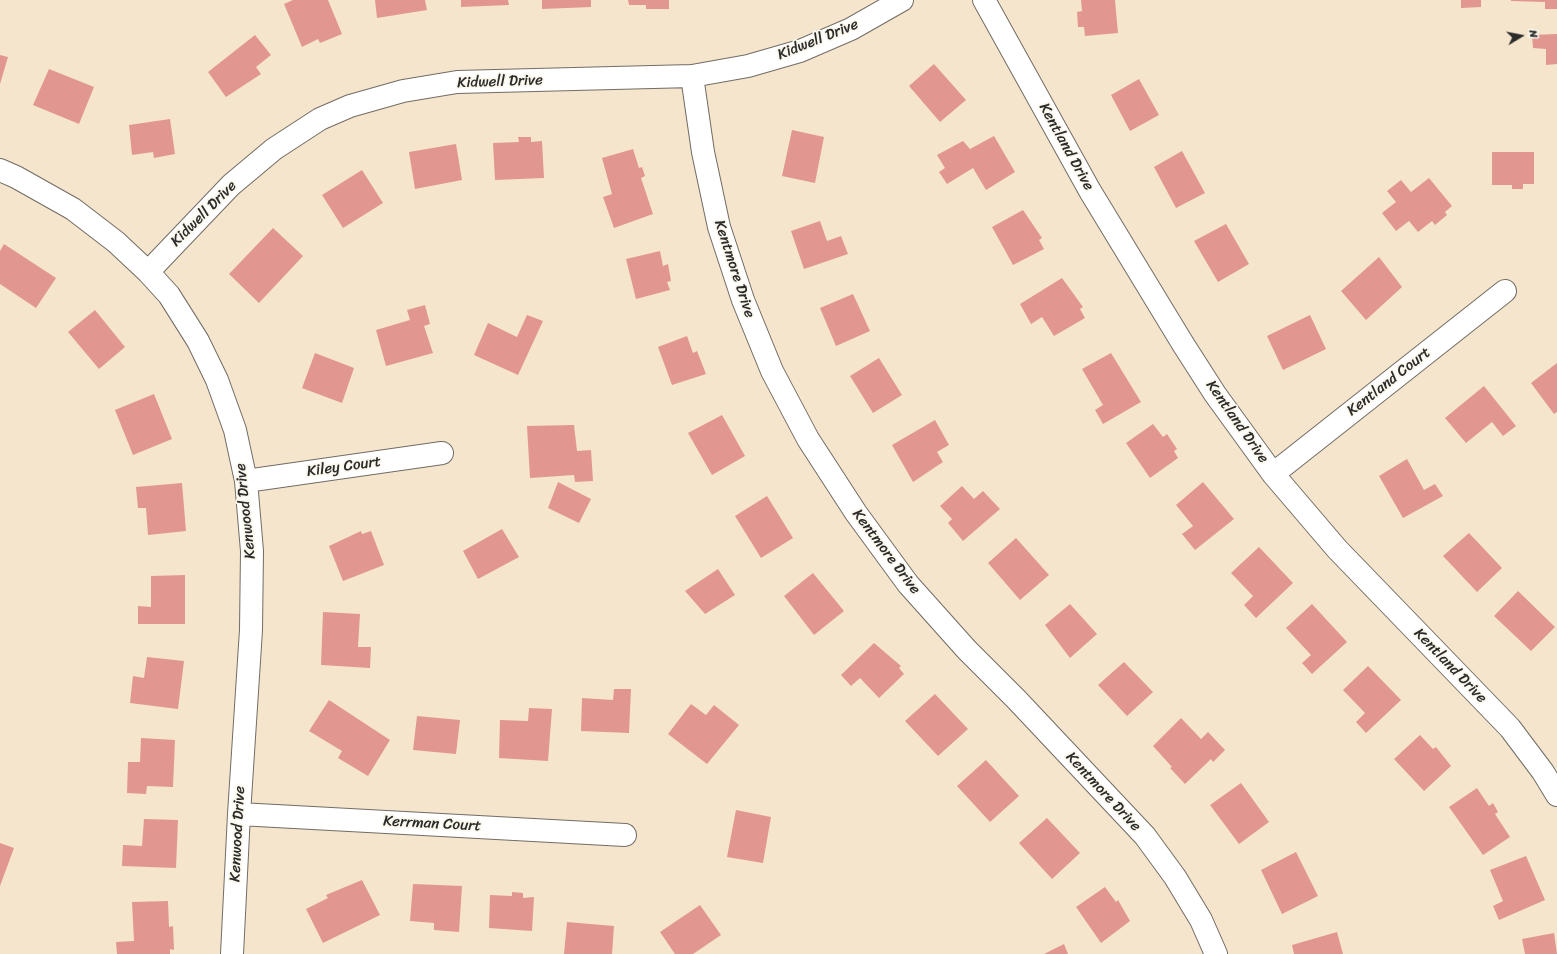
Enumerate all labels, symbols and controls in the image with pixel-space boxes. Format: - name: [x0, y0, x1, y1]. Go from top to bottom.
- street label: Kidwell Drive: [775, 16, 861, 64]
- north arrow: [1501, 16, 1541, 56]
- text: N: [1523, 28, 1543, 39]
- street label: Kidwell Drive: [457, 72, 543, 92]
- street label: Kentland Drive: [1035, 100, 1097, 194]
- street label: Kidwell Drive: [167, 177, 241, 251]
- street label: Kentmore Drive: [710, 218, 758, 320]
- street label: Kentland Court: [1344, 344, 1434, 420]
- street label: Kentland Drive: [1202, 377, 1272, 467]
- street label: Kiley Court: [306, 453, 382, 481]
- street label: Kenwood Drive: [232, 462, 260, 560]
- street label: Kentmore Drive: [848, 506, 924, 598]
- street label: Kentland Drive: [1410, 625, 1490, 707]
- street label: Kentmore Drive: [1062, 749, 1144, 835]
- street label: Kenwood Drive: [226, 786, 250, 882]
- street label: Kerrman Court: [383, 812, 481, 836]

